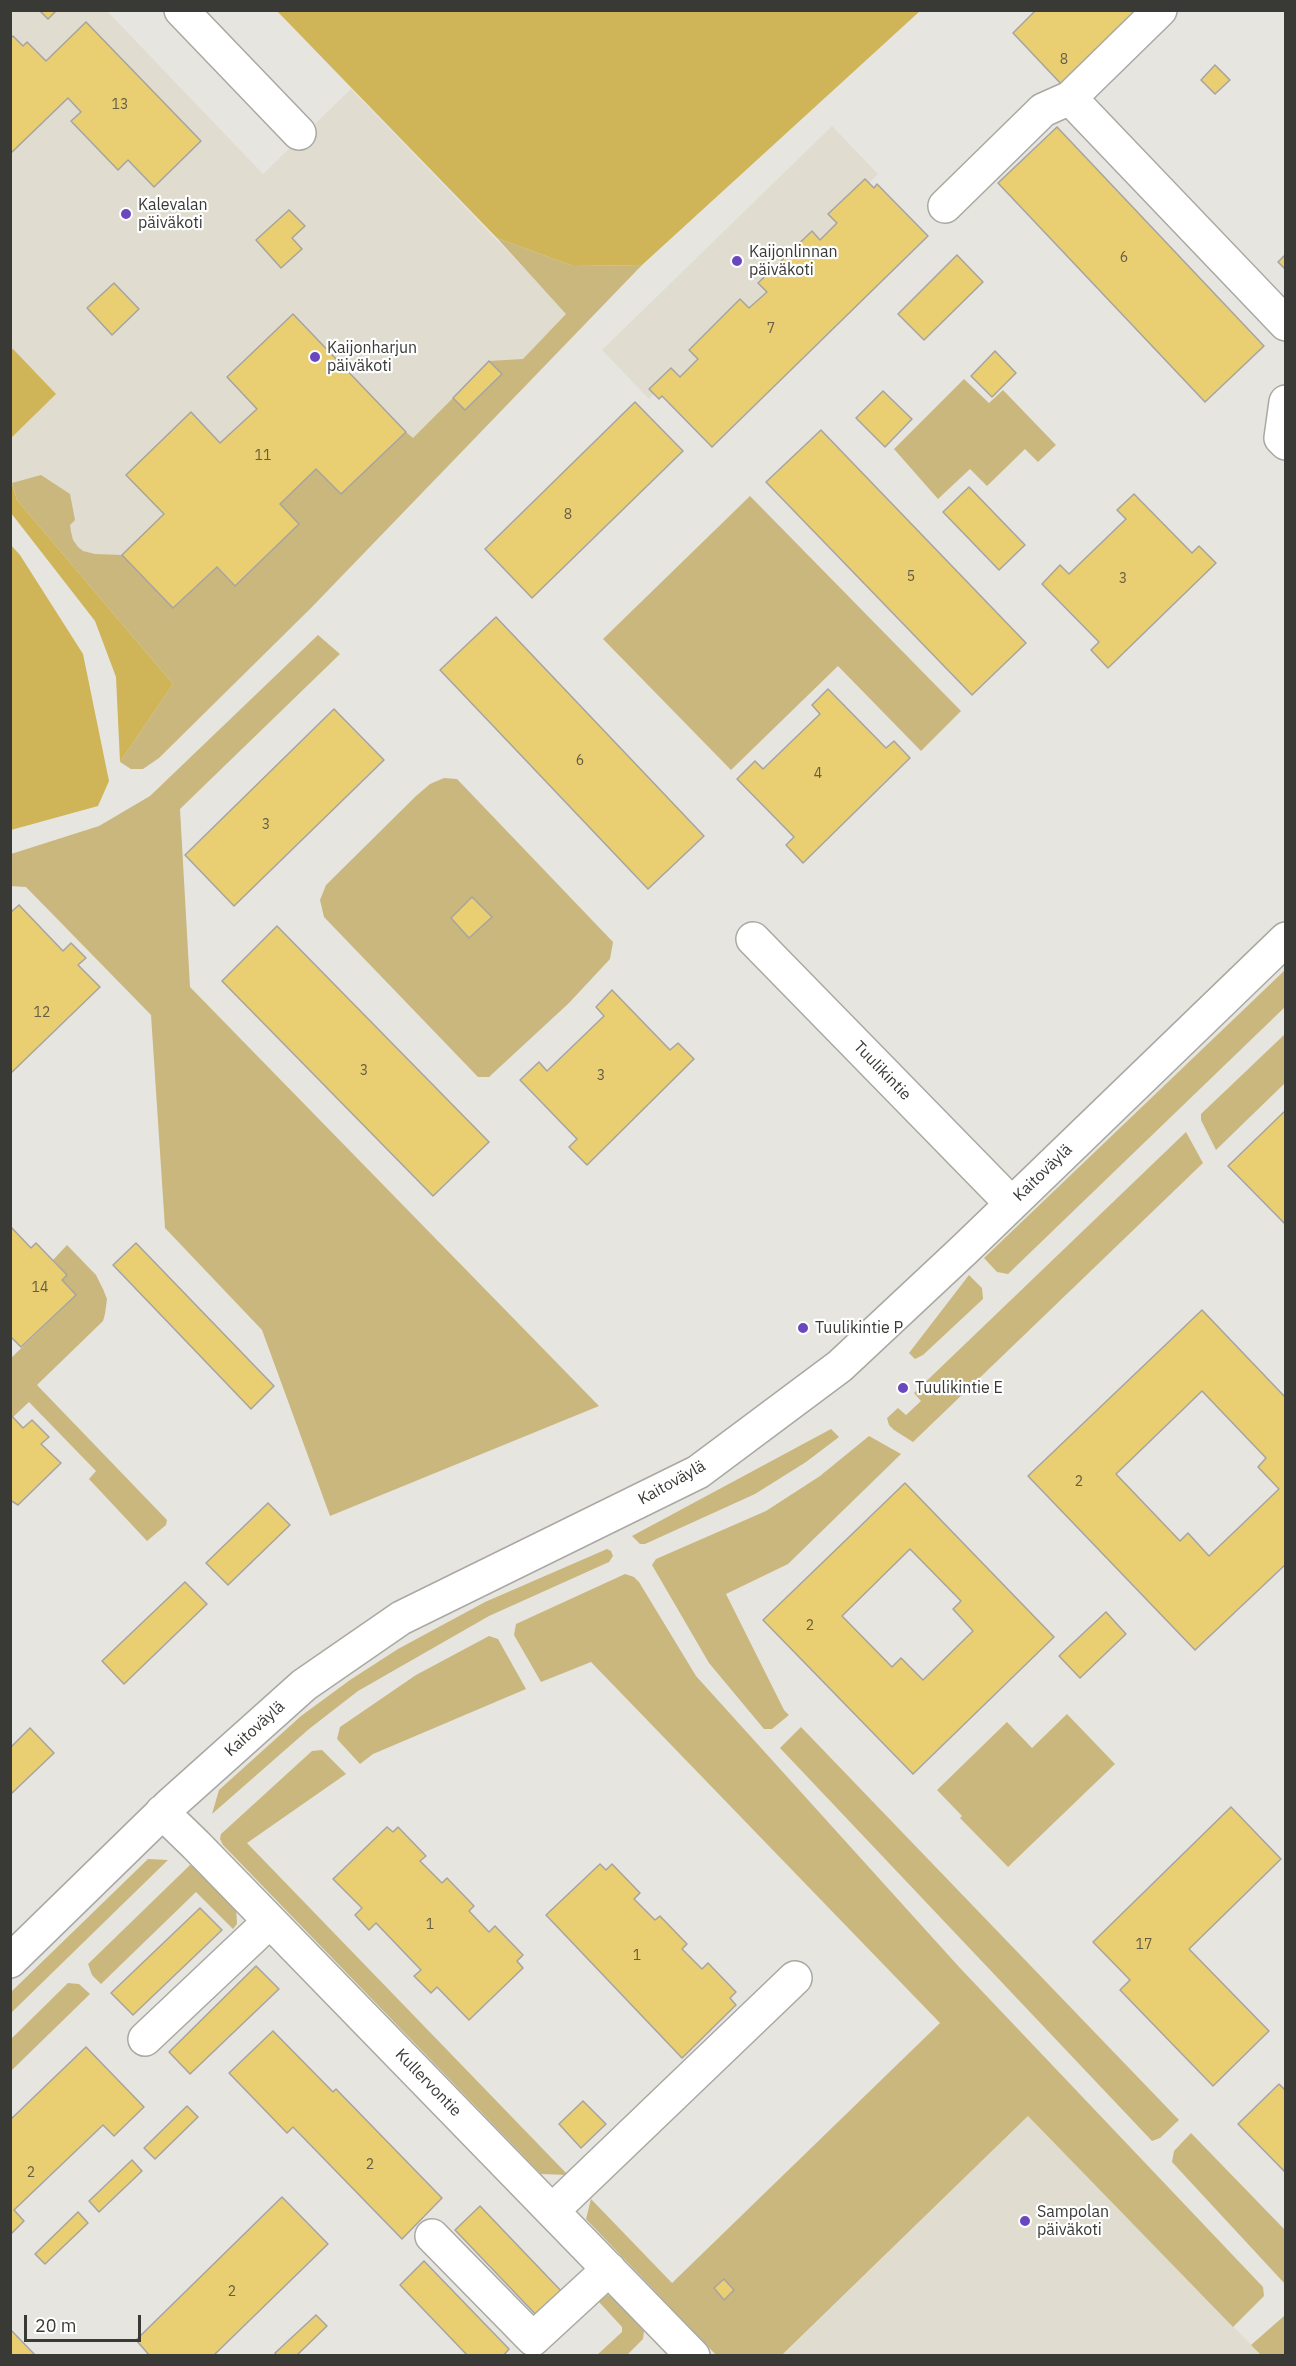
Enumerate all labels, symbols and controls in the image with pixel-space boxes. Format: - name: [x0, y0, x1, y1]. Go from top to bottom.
- house number: 8: [1060, 52, 1068, 68]
- house number: 13: [112, 97, 128, 113]
- place label: Kalevalan päiväkoti: [138, 195, 208, 233]
- marker: Kalevalan päiväkoti: [119, 207, 133, 221]
- place label: Kaijonlinnan päiväkoti: [749, 242, 838, 280]
- house number: 6: [1120, 250, 1128, 266]
- marker: Kaijonlinnan päiväkoti: [730, 254, 744, 268]
- house number: 7: [767, 321, 775, 337]
- place label: Kaijonharjun päiväkoti: [327, 338, 417, 376]
- marker: Kaijonharjun päiväkoti: [308, 350, 322, 364]
- house number: 11: [255, 448, 271, 464]
- house number: 8: [564, 507, 572, 523]
- house number: 5: [907, 569, 915, 585]
- house number: 3: [1119, 571, 1127, 587]
- house number: 6: [576, 753, 584, 769]
- house number: 4: [814, 766, 822, 782]
- house number: 3: [262, 817, 270, 833]
- house number: 12: [34, 1005, 50, 1021]
- street label: Tuulikintie: [849, 1037, 915, 1105]
- house number: 3: [360, 1063, 368, 1079]
- house number: 3: [597, 1068, 605, 1084]
- street label: Kaitoväylä: [1010, 1140, 1076, 1206]
- house number: 14: [32, 1280, 48, 1296]
- place label: Tuulikintie P: [815, 1318, 903, 1338]
- marker: Tuulikintie P: [796, 1321, 810, 1335]
- place label: Tuulikintie E: [915, 1378, 1003, 1398]
- marker: Tuulikintie E: [896, 1381, 910, 1395]
- street label: Kaitoväylä: [635, 1457, 709, 1509]
- house number: 2: [1075, 1474, 1083, 1490]
- house number: 2: [806, 1618, 814, 1634]
- street label: Kaitoväylä: [221, 1697, 289, 1761]
- house number: 1: [426, 1917, 434, 1933]
- house number: 17: [1136, 1937, 1152, 1953]
- house number: 1: [633, 1948, 641, 1964]
- street label: Kullervontie: [391, 2045, 465, 2121]
- house number: 2: [366, 2157, 374, 2173]
- house number: 2: [27, 2165, 35, 2181]
- place label: Sampolan päiväkoti: [1037, 2202, 1109, 2240]
- marker: Sampolan päiväkoti: [1018, 2214, 1032, 2228]
- house number: 2: [228, 2284, 236, 2300]
- scale bar: [27, 2303, 144, 2341]
- text: 20 m: [35, 2314, 77, 2337]

